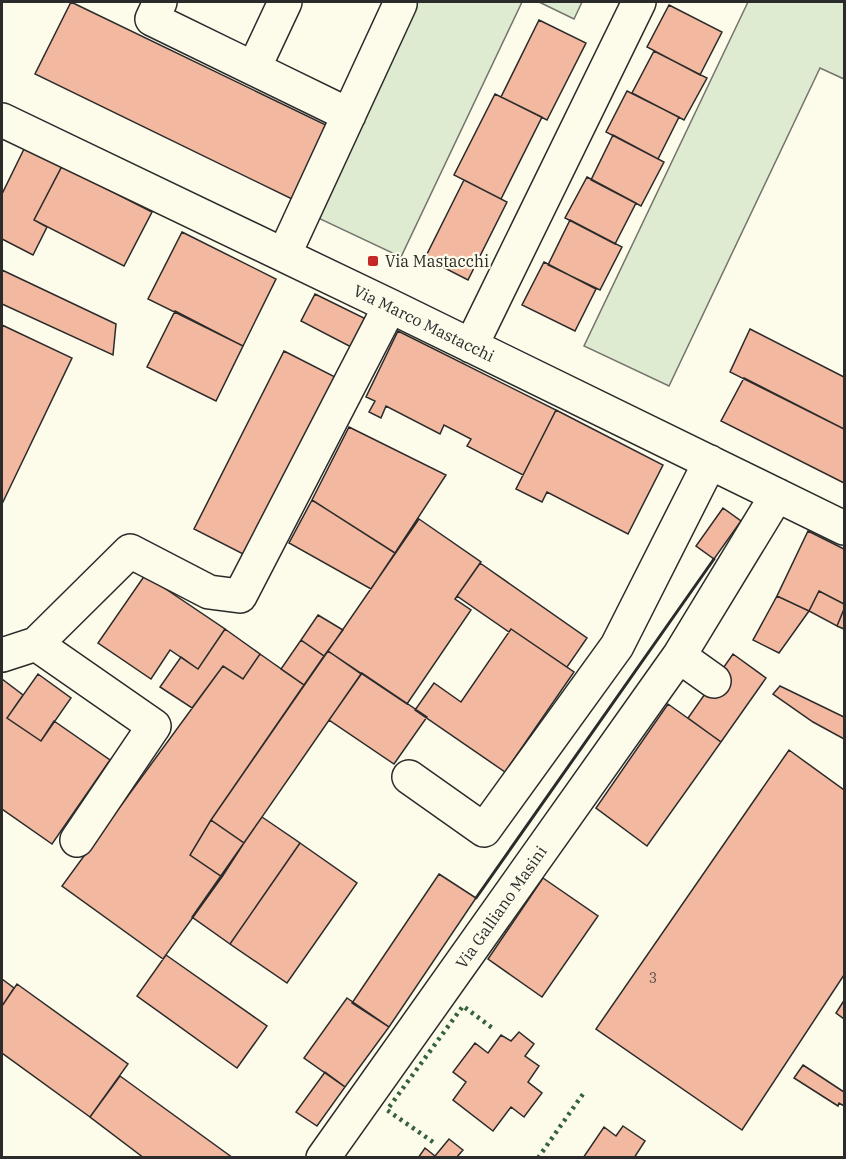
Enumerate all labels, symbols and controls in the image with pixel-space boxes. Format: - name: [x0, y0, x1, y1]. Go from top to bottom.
- place label: Via Mastacchi: [385, 251, 489, 271]
- marker: Via Mastacchi: [366, 254, 380, 268]
- street label: Via Marco Mastacchi: [350, 280, 498, 366]
- street label: Via Galliano Masini: [451, 842, 551, 972]
- house number: 3: [649, 969, 657, 987]

